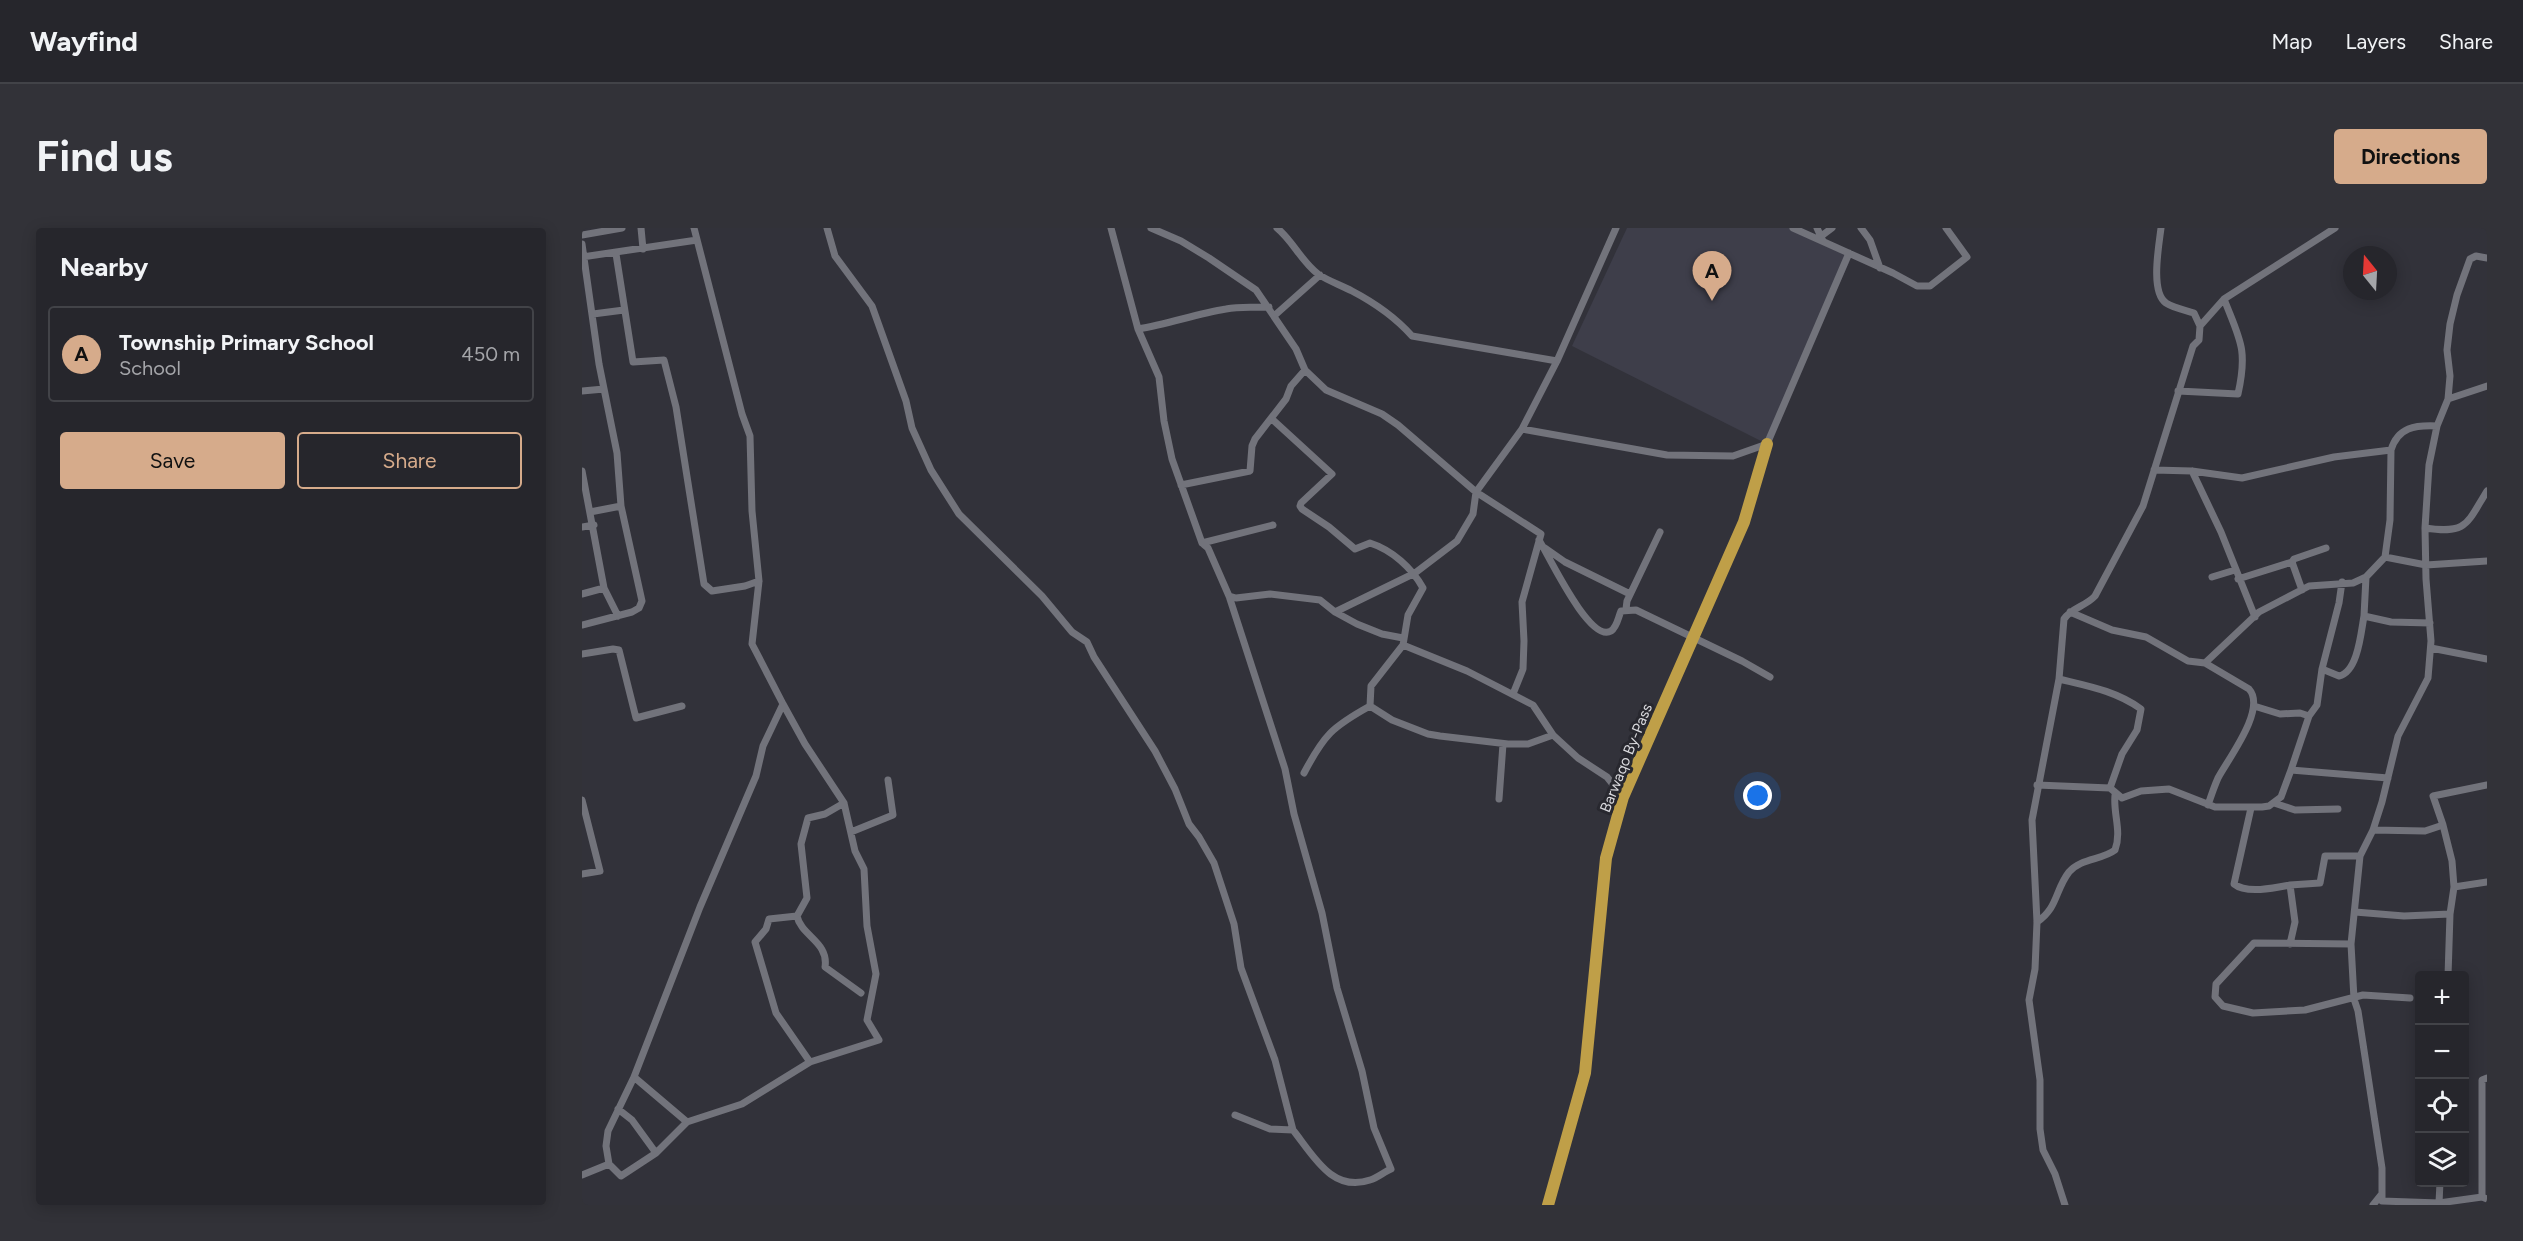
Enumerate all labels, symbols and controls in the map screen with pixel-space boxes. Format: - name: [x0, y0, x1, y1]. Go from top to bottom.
- text: Wayfind: [30, 24, 138, 58]
- text: Map: [2272, 29, 2312, 54]
- text: Layers: [2345, 29, 2406, 54]
- text: Share: [2439, 29, 2493, 54]
- button: Directions: [2334, 129, 2487, 184]
- text: Find us: [36, 131, 173, 182]
- north arrow: [2343, 246, 2397, 300]
- text: Nearby: [60, 251, 148, 283]
- pin: A: [1692, 251, 1732, 301]
- text: Township Primary School: [119, 329, 374, 356]
- text: A: [74, 342, 89, 366]
- text: 450 m: [461, 342, 520, 366]
- text: School: [119, 356, 181, 380]
- button: Save: [60, 432, 285, 489]
- button: Share: [297, 432, 522, 489]
- street label: Barwaqo By-Pass: [1596, 701, 1656, 815]
- your location: [1743, 781, 1772, 810]
- map controls: [2415, 971, 2469, 1187]
- button: +: [2415, 971, 2469, 1025]
- button: −: [2415, 1025, 2469, 1079]
- button: locate: [2415, 1079, 2469, 1133]
- button: layers: [2415, 1133, 2469, 1187]

